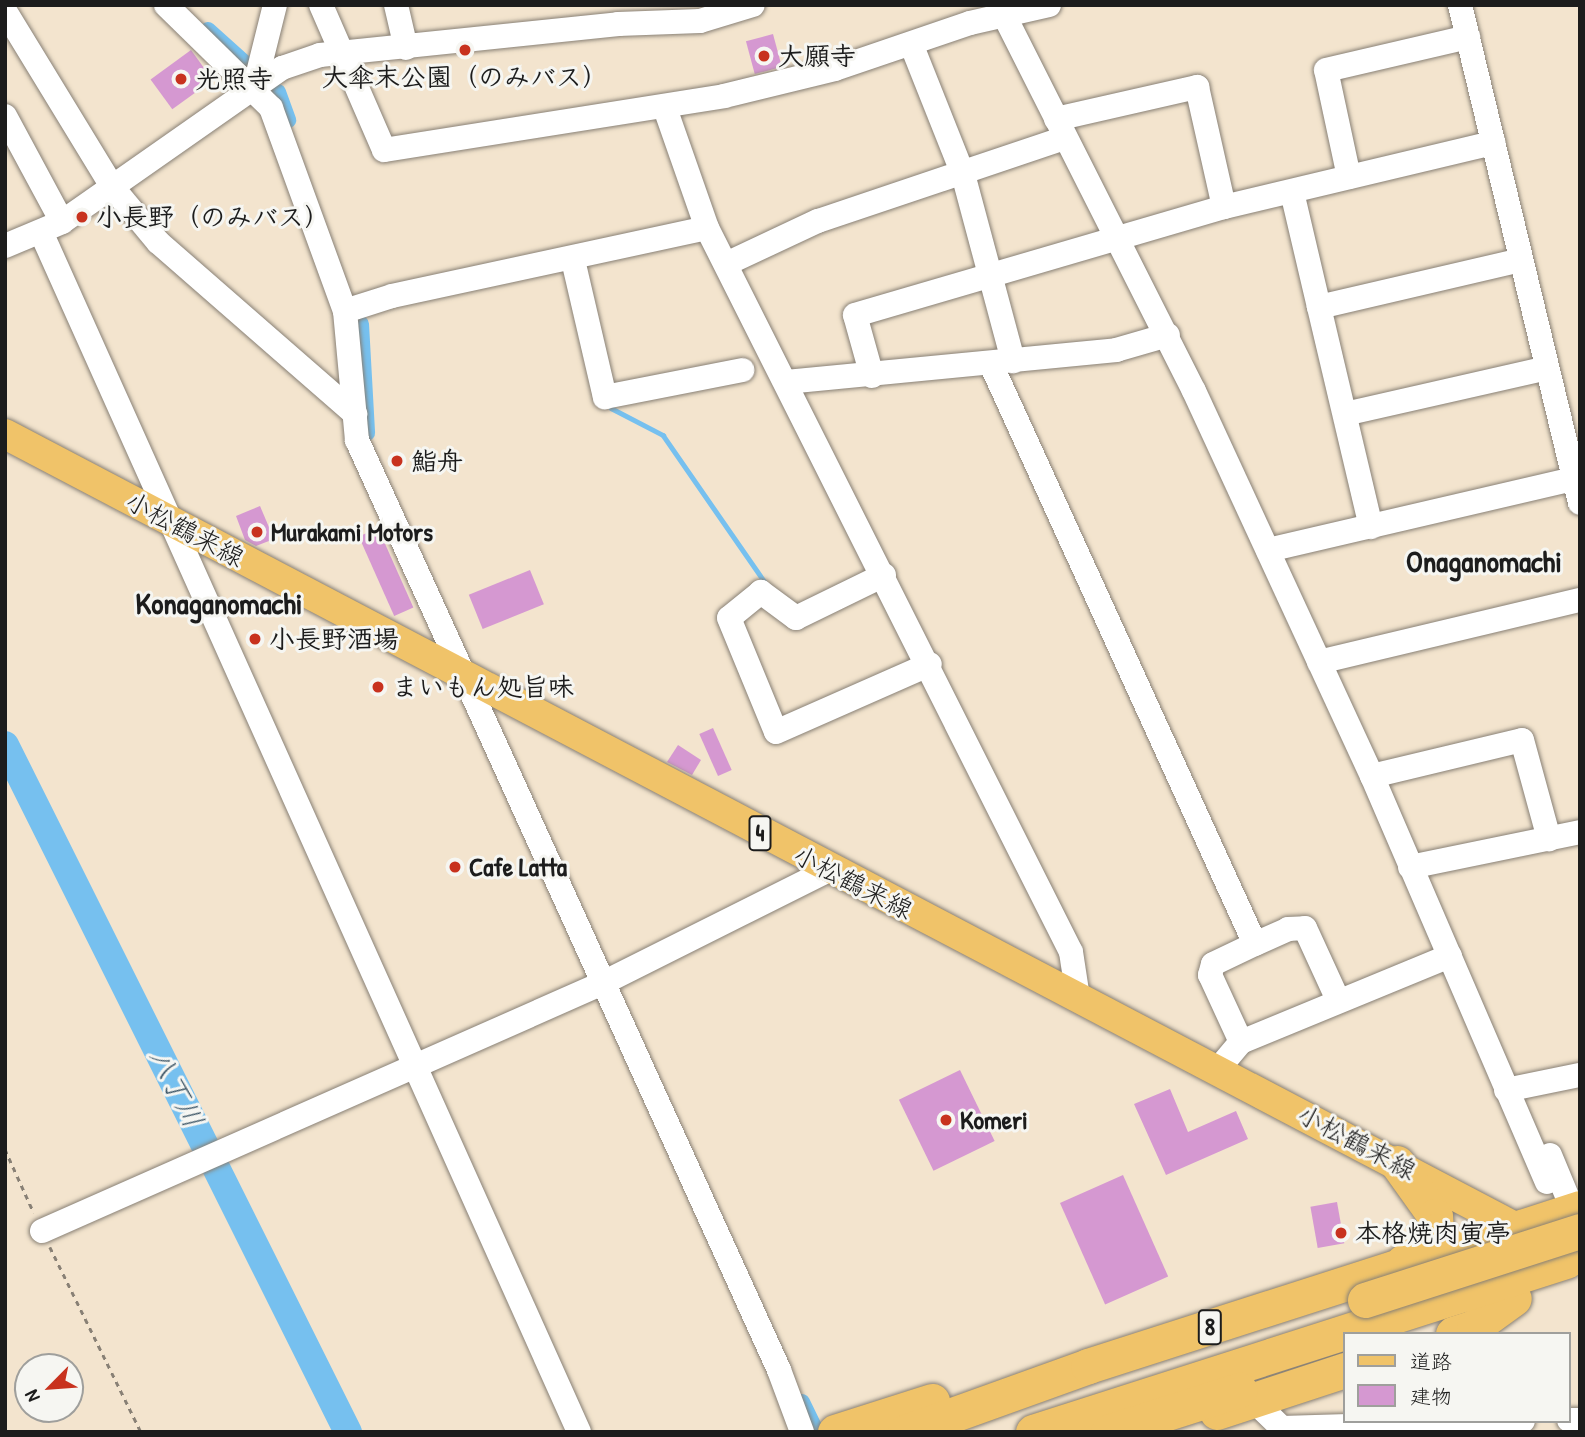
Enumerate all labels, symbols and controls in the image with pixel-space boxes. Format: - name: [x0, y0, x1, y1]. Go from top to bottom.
- place label: 大願寺: [778, 40, 856, 72]
- marker: 大傘末公園（のみバス）: [457, 42, 473, 58]
- marker: 大願寺: [756, 48, 772, 64]
- place label: 大傘末公園（のみバス）: [322, 61, 608, 93]
- place label: 光照寺: [195, 63, 273, 95]
- marker: 光照寺: [173, 71, 189, 87]
- place label: 小長野（のみバス）: [96, 201, 330, 233]
- marker: 小長野（のみバス）: [74, 209, 90, 225]
- place label: 鮨舟: [411, 445, 463, 477]
- marker: 鮨舟: [389, 453, 405, 469]
- street label: 小松鶴来線: [120, 485, 250, 573]
- place label: Murakami Motors: [271, 516, 433, 548]
- marker: Murakami Motors: [249, 524, 265, 540]
- district label: Onaganomachi: [1406, 543, 1562, 579]
- district label: Konaganomachi: [136, 585, 302, 621]
- place label: 小長野酒場: [269, 623, 399, 655]
- marker: 小長野酒場: [247, 631, 263, 647]
- place label: まいもん処旨味: [392, 671, 574, 703]
- marker: まいもん処旨味: [370, 679, 386, 695]
- road number: 4: [748, 812, 772, 854]
- street label: 小松鶴来線: [788, 839, 918, 925]
- place label: Cafe Latta: [469, 851, 567, 883]
- marker: Cafe Latta: [447, 859, 463, 875]
- water label: 八丁川: [143, 1043, 211, 1133]
- street label: 小松鶴来線: [1292, 1098, 1422, 1186]
- place label: Komeri: [960, 1104, 1028, 1136]
- marker: Komeri: [938, 1112, 954, 1128]
- place label: 本格焼肉寅亭: [1355, 1217, 1511, 1249]
- marker: 本格焼肉寅亭: [1333, 1225, 1349, 1241]
- road number: 8: [1198, 1307, 1222, 1348]
- legend: [1344, 1332, 1571, 1423]
- text: 道路: [1410, 1347, 1452, 1376]
- north arrow: [14, 1353, 84, 1423]
- text: 建物: [1410, 1382, 1452, 1411]
- text: N: [18, 1386, 46, 1406]

